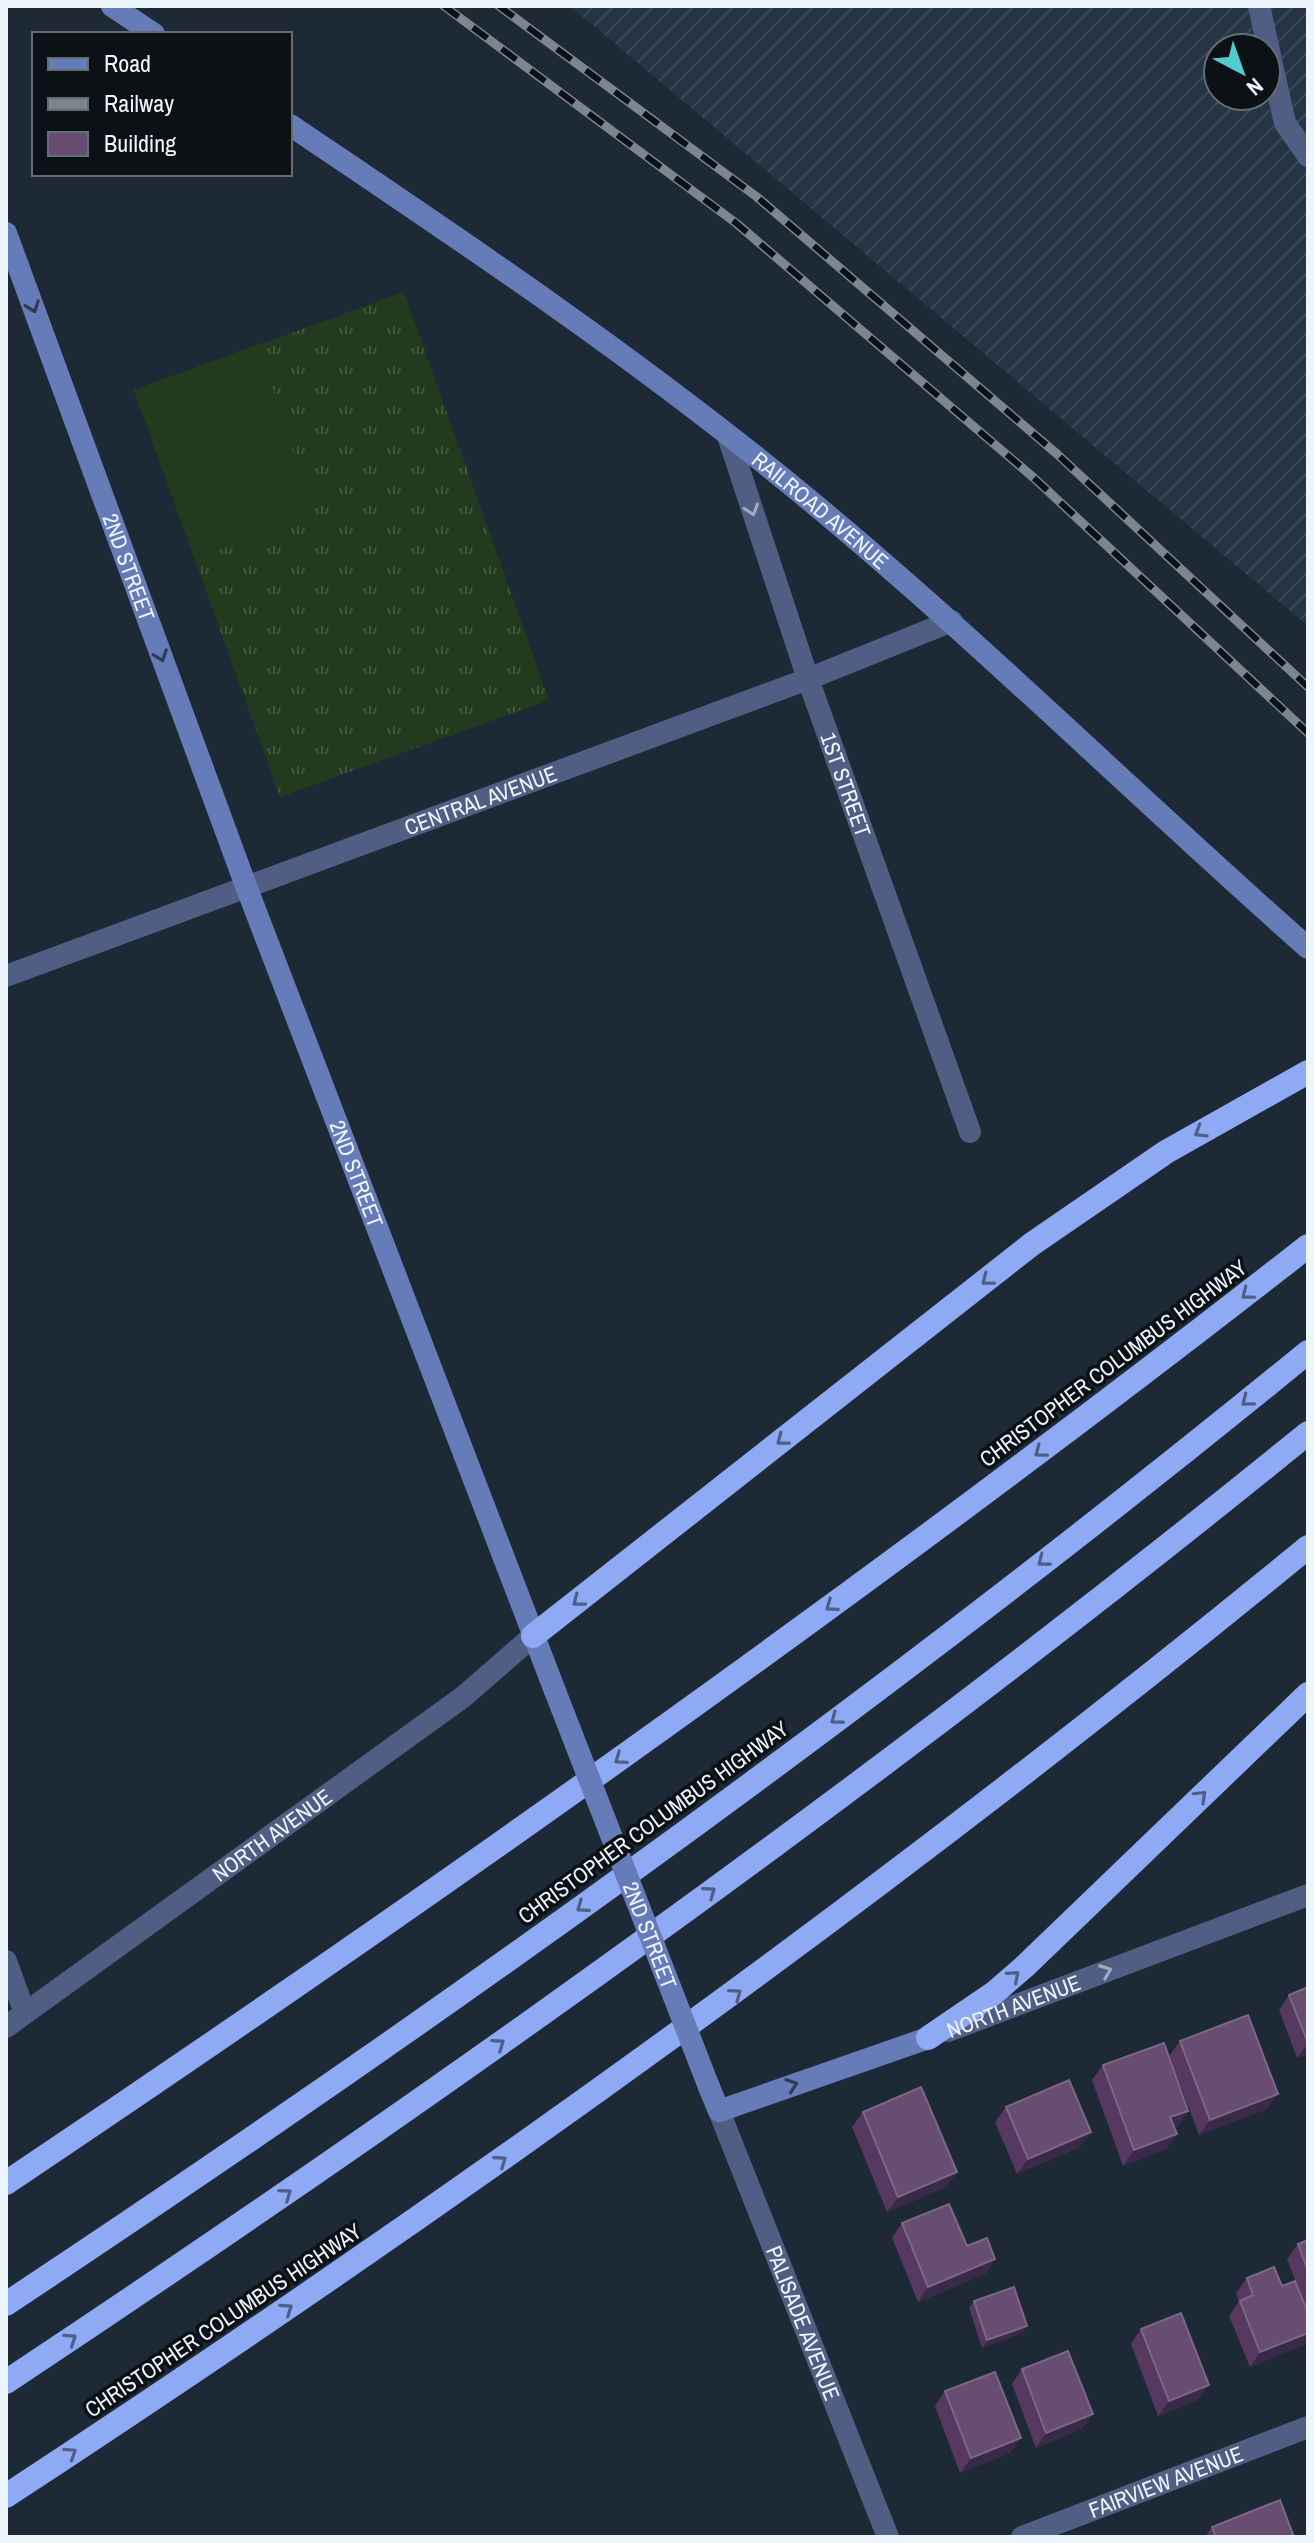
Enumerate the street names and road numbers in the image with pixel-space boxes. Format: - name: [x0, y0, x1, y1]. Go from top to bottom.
- street label: RAILROAD AVENUE: [746, 445, 895, 576]
- street label: 2ND STREET: [95, 509, 162, 625]
- street label: 1ST STREET: [813, 728, 878, 841]
- street label: CENTRAL AVENUE: [400, 758, 561, 842]
- street label: 2ND STREET: [322, 1116, 391, 1232]
- street label: CHRISTOPHER COLUMBUS HIGHWAY: [973, 1252, 1253, 1474]
- street label: CHRISTOPHER COLUMBUS HIGHWAY: [512, 1714, 794, 1930]
- street label: NORTH AVENUE: [206, 1782, 338, 1888]
- street label: 2ND STREET: [616, 1877, 684, 1993]
- street label: NORTH AVENUE: [942, 1967, 1085, 2045]
- street label: CHRISTOPHER COLUMBUS HIGHWAY: [79, 2216, 367, 2424]
- street label: PALISADE AVENUE: [759, 2241, 847, 2405]
- street label: FAIRVIEW AVENUE: [1084, 2438, 1247, 2525]

